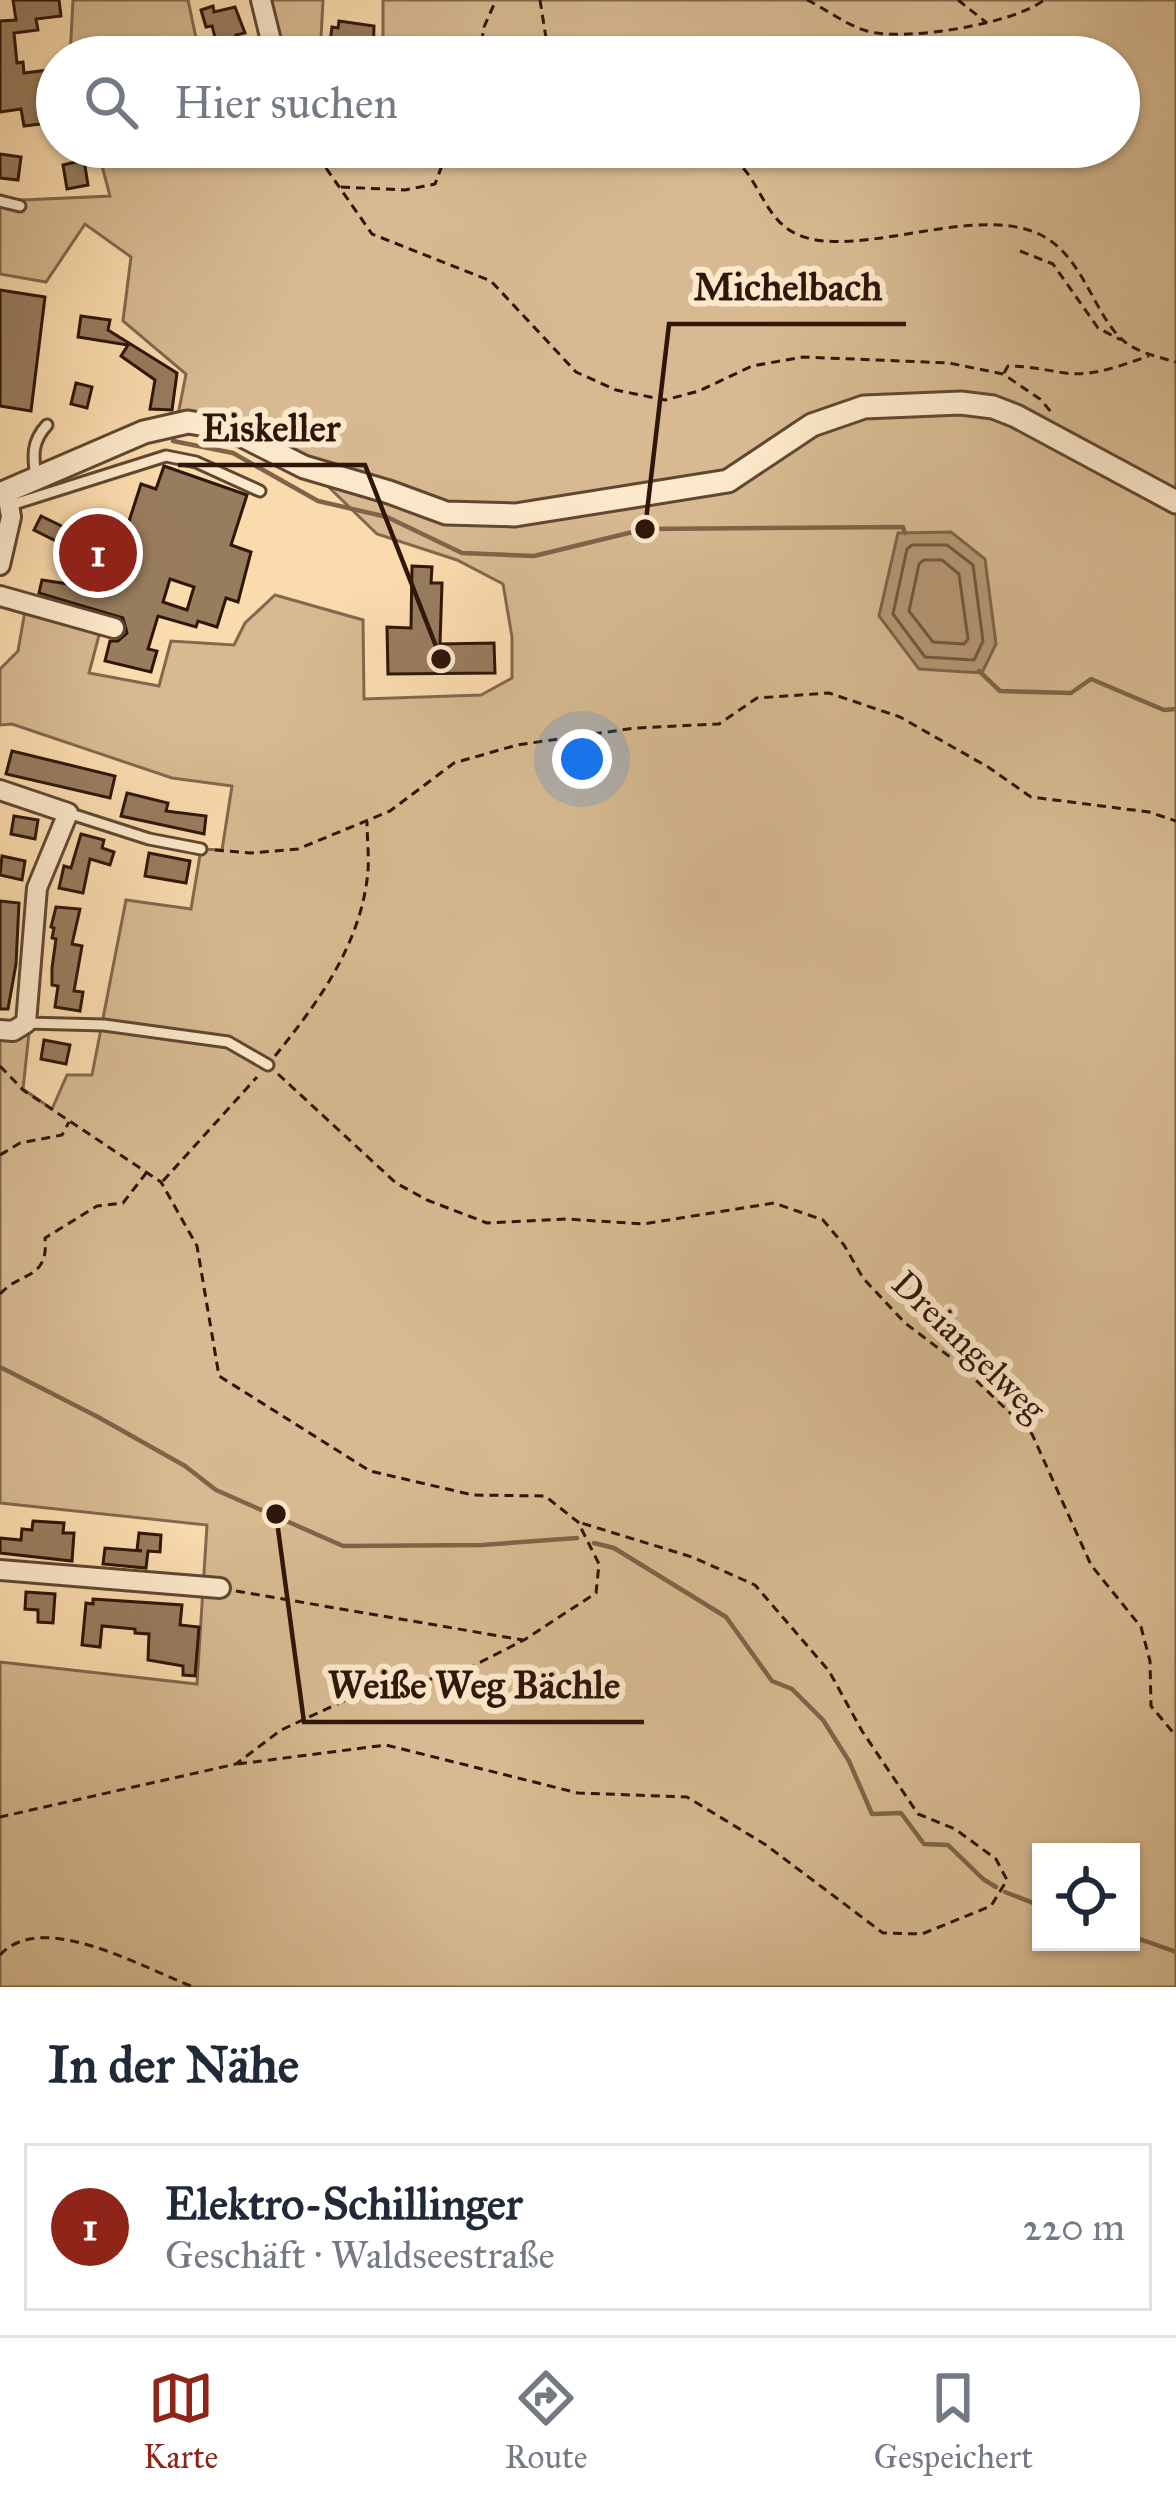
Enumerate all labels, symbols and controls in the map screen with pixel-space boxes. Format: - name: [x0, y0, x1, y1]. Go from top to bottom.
- search box: [36, 36, 1140, 168]
- icon: search: [78, 69, 144, 135]
- text: Hier suchen: [174, 75, 398, 130]
- callout: Michelbach: [669, 249, 906, 324]
- text: Michelbach: [693, 263, 883, 311]
- callout: Eiskeller: [178, 390, 365, 465]
- text: Eiskeller: [202, 404, 342, 452]
- pin: 1: [59, 508, 137, 598]
- your location: [552, 729, 612, 789]
- street label: Dreiangelweg: [883, 1262, 1055, 1431]
- callout: Weiße Weg Bächle: [304, 1647, 644, 1722]
- text: Weiße Weg Bächle: [328, 1661, 620, 1709]
- map controls: [1032, 1843, 1140, 1951]
- button: locate: [1032, 1843, 1140, 1951]
- text: In der Nähe: [48, 2034, 299, 2096]
- text: Elektro-Schillinger: [165, 2176, 523, 2231]
- text: 1: [82, 2203, 98, 2251]
- text: 220 m: [1023, 2203, 1125, 2251]
- text: Geschäft · Waldseestraße: [165, 2231, 555, 2279]
- tab: Karte: [143, 2365, 218, 2477]
- tab: Route: [505, 2365, 587, 2477]
- tab: Gespeichert: [874, 2365, 1033, 2477]

